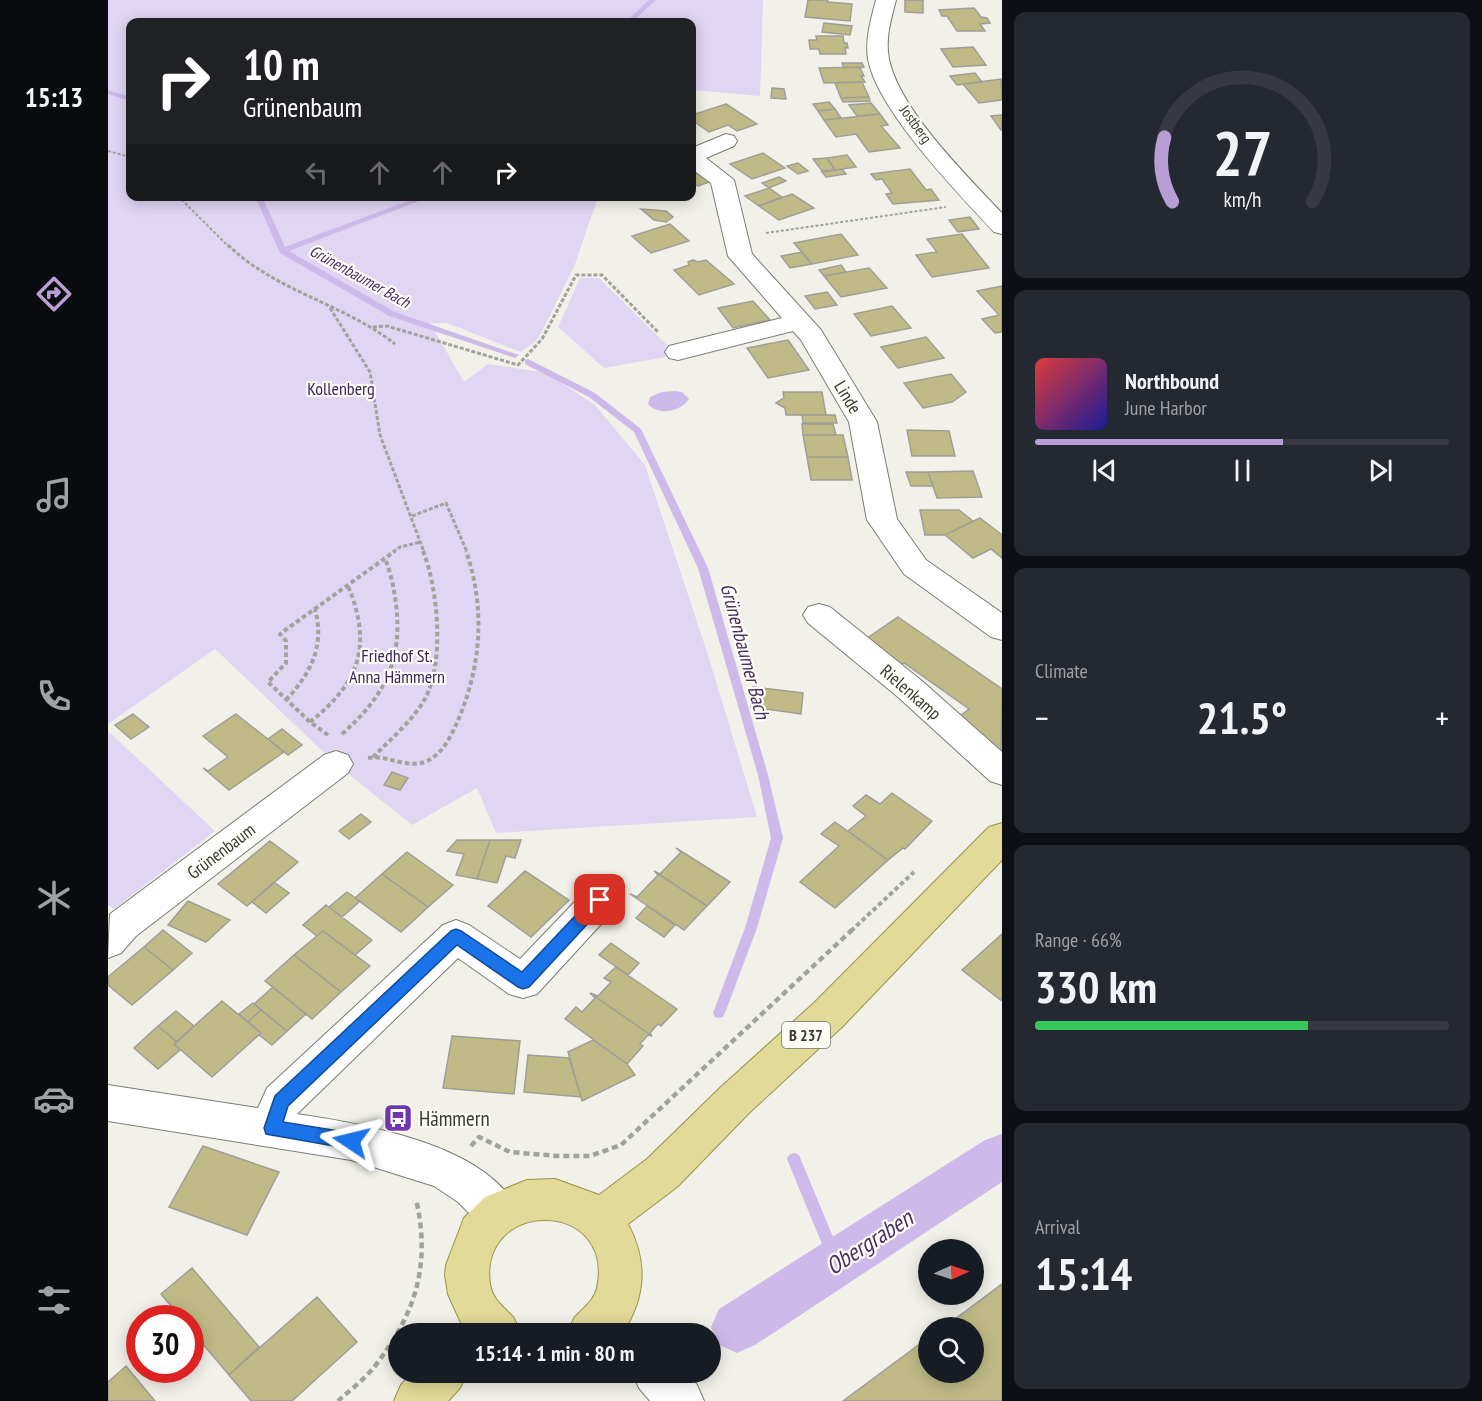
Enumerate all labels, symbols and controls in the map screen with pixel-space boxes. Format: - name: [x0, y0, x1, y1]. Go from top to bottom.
- text: 10 m: [243, 37, 320, 92]
- icon: right: [144, 42, 222, 120]
- text: 15:13: [25, 80, 83, 114]
- text: Grünenbaum: [243, 90, 362, 124]
- street label: Jostberg: [895, 100, 936, 147]
- text: 27: [1212, 112, 1272, 193]
- icon: left: [300, 156, 333, 189]
- icon: ahead: [363, 156, 396, 189]
- icon: ahead: [426, 156, 459, 189]
- icon: right: [489, 156, 522, 189]
- text: km/h: [1223, 185, 1261, 213]
- water label: Grünenbaumer Bach: [306, 240, 414, 312]
- icon: directions: [33, 273, 75, 315]
- text: Northbound: [1125, 367, 1219, 395]
- street label: Linde: [829, 376, 867, 418]
- park label: Kollenberg: [307, 377, 375, 400]
- text: June Harbor: [1125, 395, 1207, 421]
- icon: previous: [1088, 454, 1121, 487]
- icon: pause: [1226, 454, 1259, 487]
- icon: next: [1364, 454, 1397, 487]
- icon: music: [33, 474, 75, 516]
- water label: Grünenbaumer Bach: [714, 580, 776, 723]
- park label: Friedhof St. Anna Hämmern: [349, 644, 445, 688]
- text: Climate: [1035, 658, 1088, 684]
- street label: Rielenkamp: [876, 659, 946, 725]
- icon: phone: [33, 675, 75, 717]
- text: 21.5°: [1197, 688, 1287, 746]
- text: −: [1035, 696, 1049, 739]
- text: +: [1435, 696, 1449, 739]
- street label: Grünenbaum: [182, 818, 260, 884]
- pin: [574, 874, 625, 925]
- icon: climate: [33, 877, 75, 919]
- icon: arrive: [583, 883, 616, 916]
- text: Range · 66%: [1035, 927, 1122, 953]
- text: 330 km: [1035, 957, 1157, 1015]
- road number: B 237: [782, 1022, 830, 1048]
- icon: car: [33, 1078, 75, 1120]
- bus stop icon: Hämmern: [382, 1102, 414, 1134]
- place label: Hämmern: [419, 1105, 490, 1132]
- position arrow: [319, 1109, 383, 1173]
- water label: Obergraben: [820, 1202, 920, 1282]
- text: Arrival: [1035, 1214, 1080, 1240]
- north arrow: [918, 1239, 984, 1305]
- map controls: [918, 1239, 984, 1383]
- text: 15:14: [1035, 1244, 1132, 1302]
- icon: filters: [33, 1279, 75, 1321]
- speed limit sign: 30: [126, 1305, 204, 1383]
- button: search: [918, 1317, 984, 1383]
- text: 15:14 · 1 min · 80 m: [475, 1339, 634, 1367]

